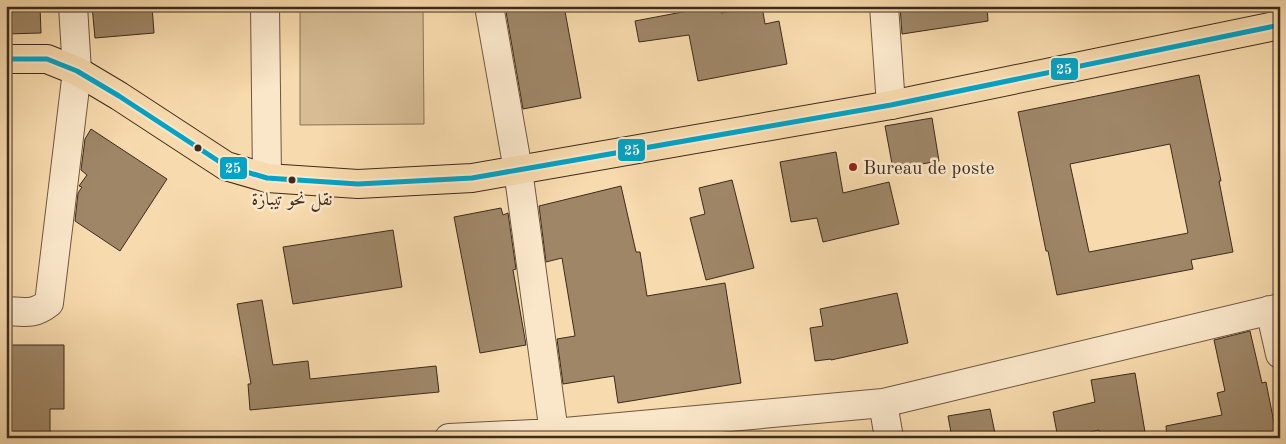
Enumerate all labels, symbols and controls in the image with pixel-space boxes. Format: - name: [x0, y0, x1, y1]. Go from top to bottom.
- line badge: 25: [1050, 57, 1079, 81]
- text: 25: [1056, 63, 1072, 77]
- line badge: 25: [617, 138, 646, 162]
- unlabelled marker: [193, 143, 203, 153]
- text: 25: [624, 144, 640, 158]
- line badge: 25: [219, 156, 248, 180]
- place label: Bureau de poste: [863, 160, 995, 179]
- marker: Bureau de poste: [847, 161, 859, 173]
- text: 25: [225, 162, 241, 176]
- marker: نقل نحو تيبازة: [287, 175, 297, 185]
- place label: نقل نحو تيبازة: [252, 191, 332, 212]

